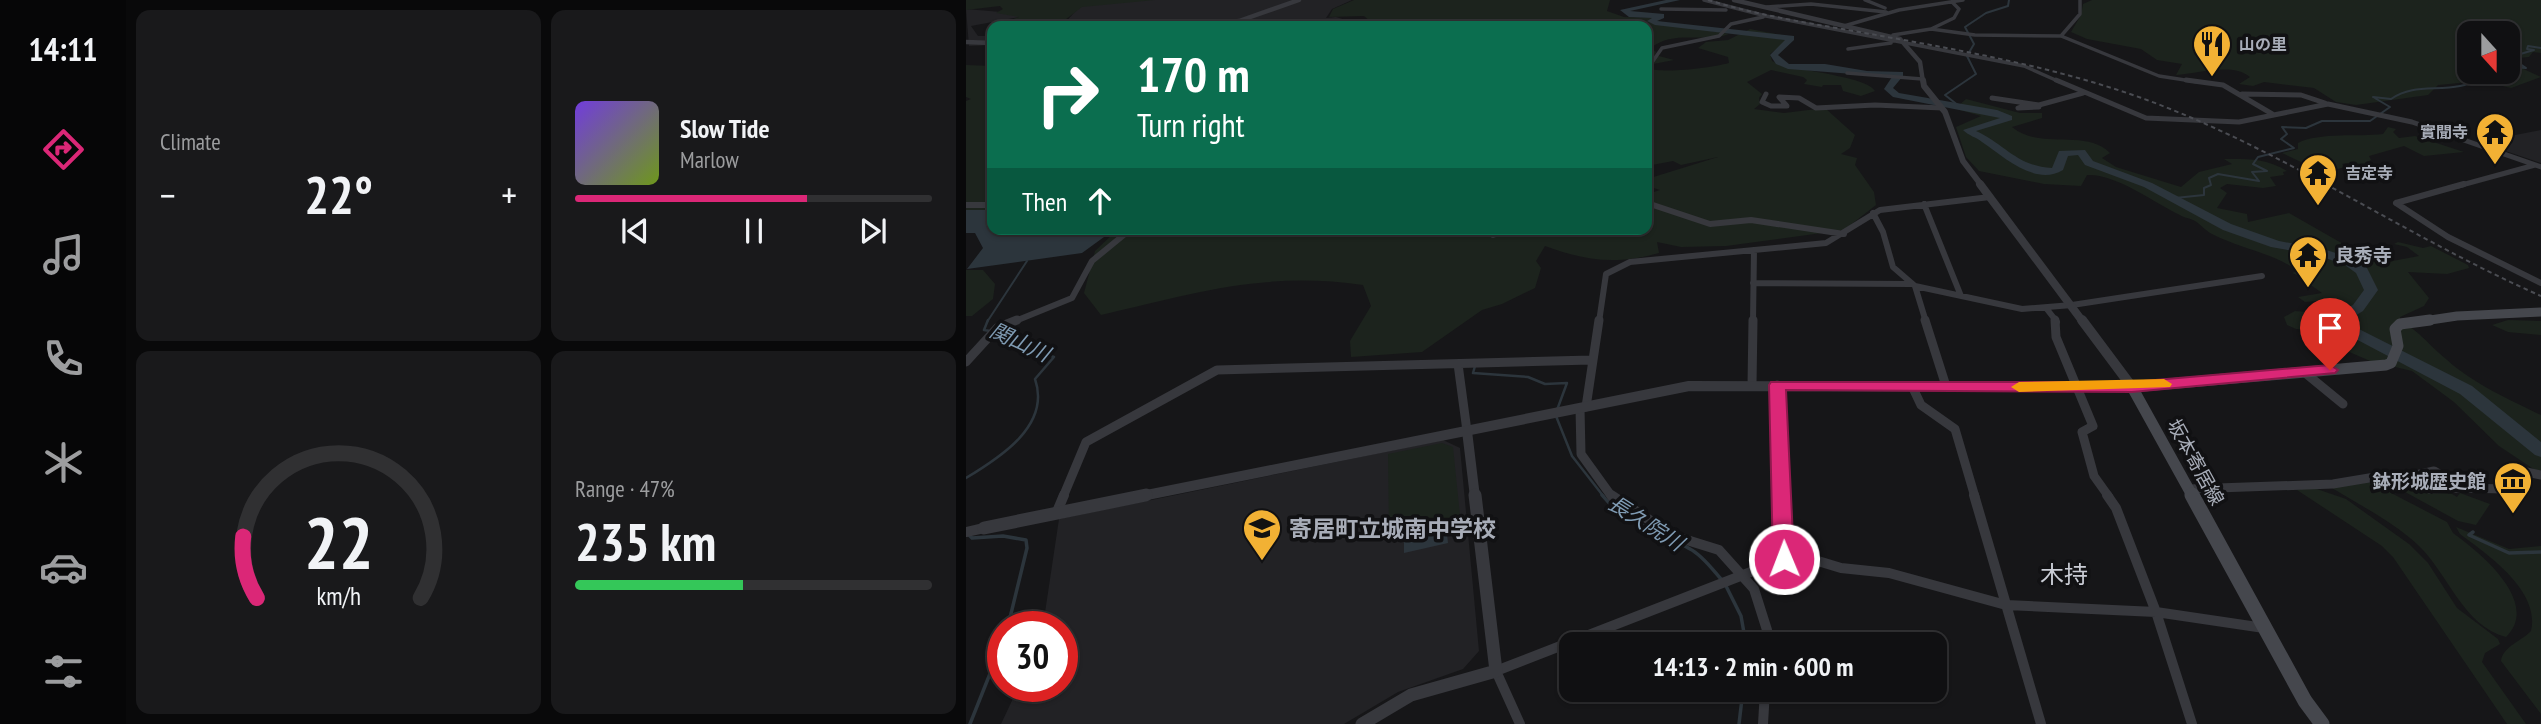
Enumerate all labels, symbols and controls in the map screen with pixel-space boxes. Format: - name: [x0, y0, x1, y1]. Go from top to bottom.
- north arrow: [2457, 21, 2520, 84]
- map controls: [2457, 21, 2520, 84]
- restaurant icon: 山の里: [2191, 23, 2233, 78]
- text: 14:11: [28, 28, 98, 70]
- place label: 山の里: [2239, 34, 2287, 54]
- text: 170 m: [1137, 42, 1250, 106]
- icon: right: [1022, 49, 1113, 140]
- text: Turn right: [1137, 104, 1245, 146]
- temple icon: 實聞寺: [2474, 111, 2516, 166]
- text: Slow Tide: [680, 112, 770, 145]
- place label: 實聞寺: [2420, 122, 2468, 142]
- icon: directions: [39, 125, 88, 174]
- text: Climate: [160, 127, 221, 156]
- text: Marlow: [680, 145, 739, 174]
- temple icon: 吉定寺: [2297, 152, 2339, 207]
- text: 22°: [304, 161, 373, 228]
- place label: 吉定寺: [2345, 163, 2393, 183]
- text: −: [160, 170, 176, 219]
- text: +: [501, 170, 517, 219]
- icon: ahead: [1081, 182, 1119, 220]
- text: Then: [1022, 185, 1067, 218]
- icon: previous: [616, 212, 654, 250]
- icon: pause: [735, 212, 773, 250]
- icon: next: [854, 212, 892, 250]
- icon: music: [39, 230, 88, 279]
- temple icon: 良秀寺: [2287, 234, 2329, 289]
- place label: 良秀寺: [2335, 243, 2392, 267]
- pin: [2300, 298, 2360, 370]
- icon: arrive: [2311, 309, 2349, 347]
- water label: 関山川: [986, 316, 1056, 368]
- icon: phone: [39, 334, 88, 383]
- street label: 坂本寄居線: [2162, 415, 2230, 509]
- icon: climate: [39, 438, 88, 487]
- museum icon: 鉢形城歴史館: [2492, 460, 2534, 515]
- place label: 鉢形城歴史館: [2372, 469, 2486, 493]
- text: Range · 47%: [575, 474, 675, 503]
- water label: 長久院川: [1603, 489, 1690, 558]
- text: 22: [304, 495, 373, 589]
- school or university icon: 寄居町立城南中学校: [1241, 507, 1283, 562]
- text: 235 km: [575, 508, 716, 575]
- place label: 寄居町立城南中学校: [1289, 514, 1496, 543]
- position arrow: [1747, 522, 1821, 596]
- icon: car: [39, 543, 88, 592]
- district label: 木持: [2040, 559, 2088, 590]
- text: km/h: [316, 580, 361, 612]
- speed limit sign: 30: [987, 611, 1078, 702]
- icon: filters: [39, 647, 88, 696]
- text: 14:13 · 2 min · 600 m: [1653, 650, 1853, 683]

